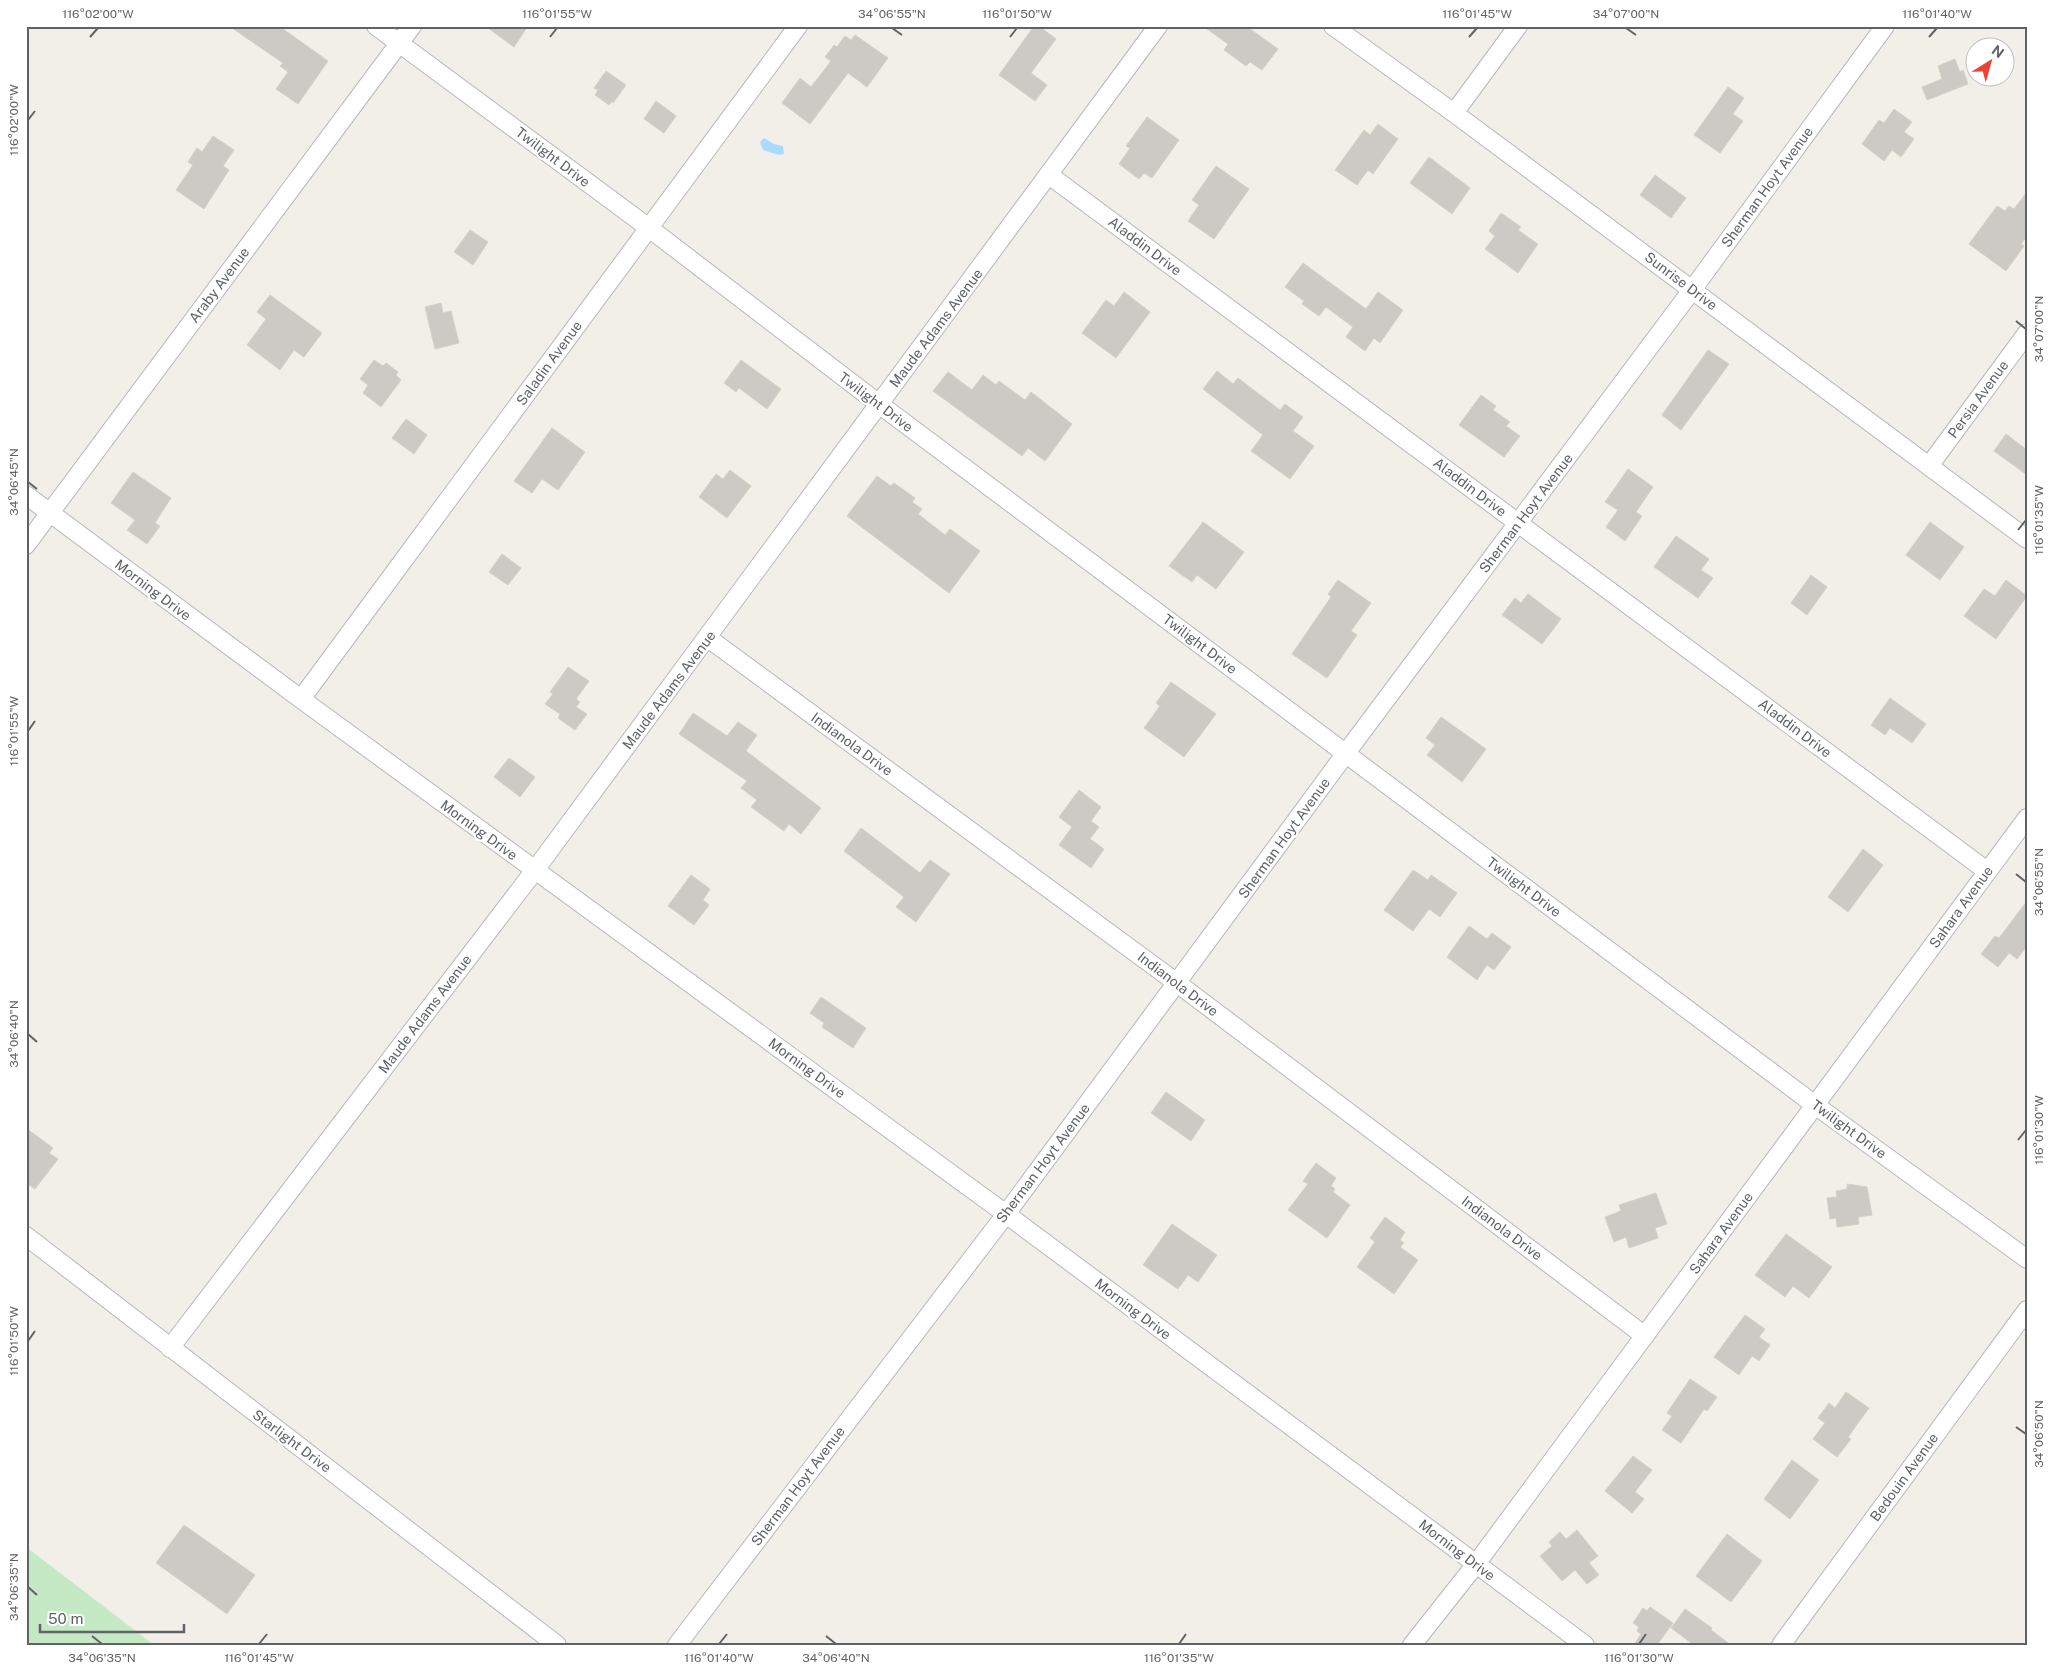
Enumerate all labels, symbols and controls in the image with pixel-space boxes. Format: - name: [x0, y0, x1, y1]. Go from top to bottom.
- text: 116°02'00"W: [62, 7, 134, 21]
- text: 116°01'55"W: [522, 7, 593, 21]
- text: 34°06'55"N: [858, 7, 926, 21]
- text: 116°01'50"W: [982, 7, 1052, 21]
- text: 116°01'45"W: [1442, 7, 1512, 21]
- text: 34°07'00"N: [1593, 7, 1659, 21]
- text: 116°01'40"W: [1902, 7, 1972, 21]
- north arrow: [1966, 38, 2016, 88]
- text: N: [1989, 42, 2007, 61]
- text: 116°02'00"W: [7, 84, 21, 156]
- street label: Twilight Drive: [513, 124, 593, 190]
- street label: Sherman Hoyt Avenue: [1718, 124, 1816, 250]
- street label: Aladdin Drive: [1105, 213, 1185, 279]
- street label: Araby Avenue: [186, 244, 253, 326]
- street label: Sunrise Drive: [1642, 249, 1720, 313]
- street label: Maude Adams Avenue: [886, 266, 986, 390]
- text: 34°07'00"N: [2032, 296, 2046, 362]
- street label: Saladin Avenue: [513, 318, 585, 408]
- street label: Persia Avenue: [1945, 357, 2012, 441]
- street label: Twilight Drive: [836, 369, 916, 435]
- text: 34°06'45"N: [7, 448, 21, 516]
- street label: Sherman Hoyt Avenue: [1476, 450, 1576, 576]
- street label: Aladdin Drive: [1430, 454, 1510, 520]
- text: 116°01'35"W: [2032, 485, 2046, 555]
- street label: Morning Drive: [112, 556, 194, 624]
- street label: Twilight Drive: [1160, 611, 1240, 677]
- street label: Maude Adams Avenue: [619, 628, 719, 752]
- text: 116°01'55"W: [7, 695, 21, 766]
- street label: Aladdin Drive: [1755, 695, 1835, 761]
- street label: Indianola Drive: [808, 709, 896, 779]
- street label: Sherman Hoyt Avenue: [1235, 775, 1333, 901]
- street label: Morning Drive: [437, 797, 521, 863]
- text: 34°06'55"N: [2032, 848, 2046, 916]
- street label: Twilight Drive: [1484, 854, 1564, 920]
- street label: Sahara Avenue: [1926, 863, 1996, 951]
- street label: Indianola Drive: [1135, 949, 1221, 1019]
- street label: Maude Adams Avenue: [375, 952, 475, 1076]
- text: 34°06'40"N: [7, 1000, 21, 1068]
- street label: Morning Drive: [765, 1035, 849, 1101]
- text: 116°01'30"W: [2032, 1095, 2046, 1165]
- street label: Twilight Drive: [1808, 1096, 1890, 1162]
- street label: Sherman Hoyt Avenue: [993, 1100, 1093, 1226]
- street label: Sahara Avenue: [1686, 1189, 1756, 1277]
- street label: Indianola Drive: [1459, 1193, 1545, 1263]
- street label: Morning Drive: [1092, 1275, 1174, 1343]
- text: 116°01'50"W: [7, 1306, 21, 1376]
- text: 34°06'50"N: [2032, 1400, 2046, 1468]
- street label: Starlight Drive: [250, 1406, 334, 1476]
- street label: Sherman Hoyt Avenue: [748, 1423, 848, 1549]
- street label: Bedouin Avenue: [1867, 1430, 1941, 1524]
- street label: Morning Drive: [1416, 1516, 1498, 1584]
- text: 34°06'35"N: [7, 1553, 21, 1621]
- scale bar: [40, 1601, 184, 1633]
- text: 50 m: [48, 1610, 83, 1627]
- text: 34°06'35"N: [68, 1651, 136, 1665]
- text: 116°01'45"W: [224, 1651, 294, 1665]
- text: 116°01'40"W: [684, 1651, 754, 1665]
- text: 34°06'40"N: [802, 1651, 870, 1665]
- text: 116°01'35"W: [1144, 1651, 1214, 1665]
- text: 116°01'30"W: [1604, 1651, 1674, 1665]

